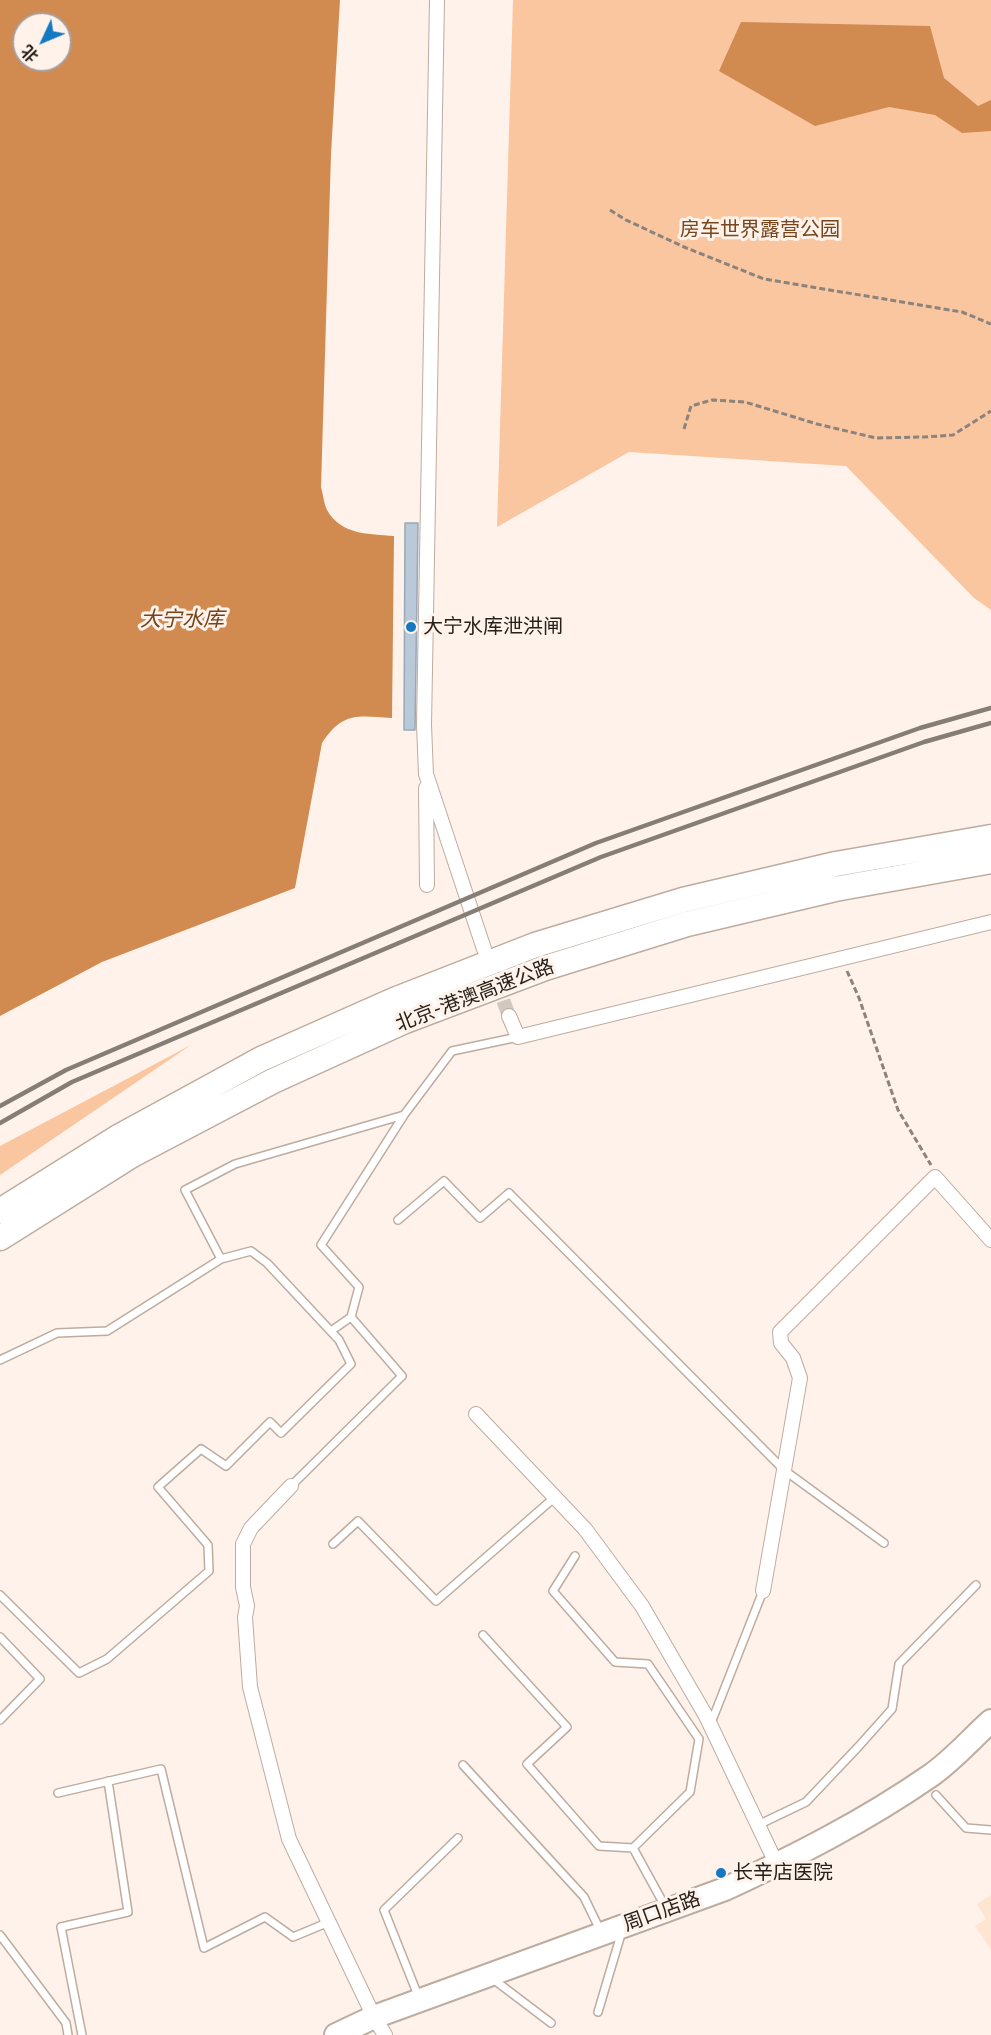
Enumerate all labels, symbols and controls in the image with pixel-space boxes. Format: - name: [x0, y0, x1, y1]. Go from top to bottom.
- north arrow: [12, 12, 72, 72]
- text: 北: [18, 41, 43, 66]
- park label: 房车世界露营公园: [680, 218, 840, 242]
- water label: 大宁水库: [140, 607, 224, 633]
- place label: 大宁水库泄洪闸: [423, 615, 563, 639]
- marker: 大宁水库泄洪闸: [404, 620, 418, 634]
- street label: 北京-港澳高速公路: [393, 955, 557, 1037]
- place label: 长辛店医院: [733, 1861, 833, 1885]
- marker: 长辛店医院: [714, 1866, 728, 1880]
- street label: 周口店路: [620, 1887, 704, 1937]

